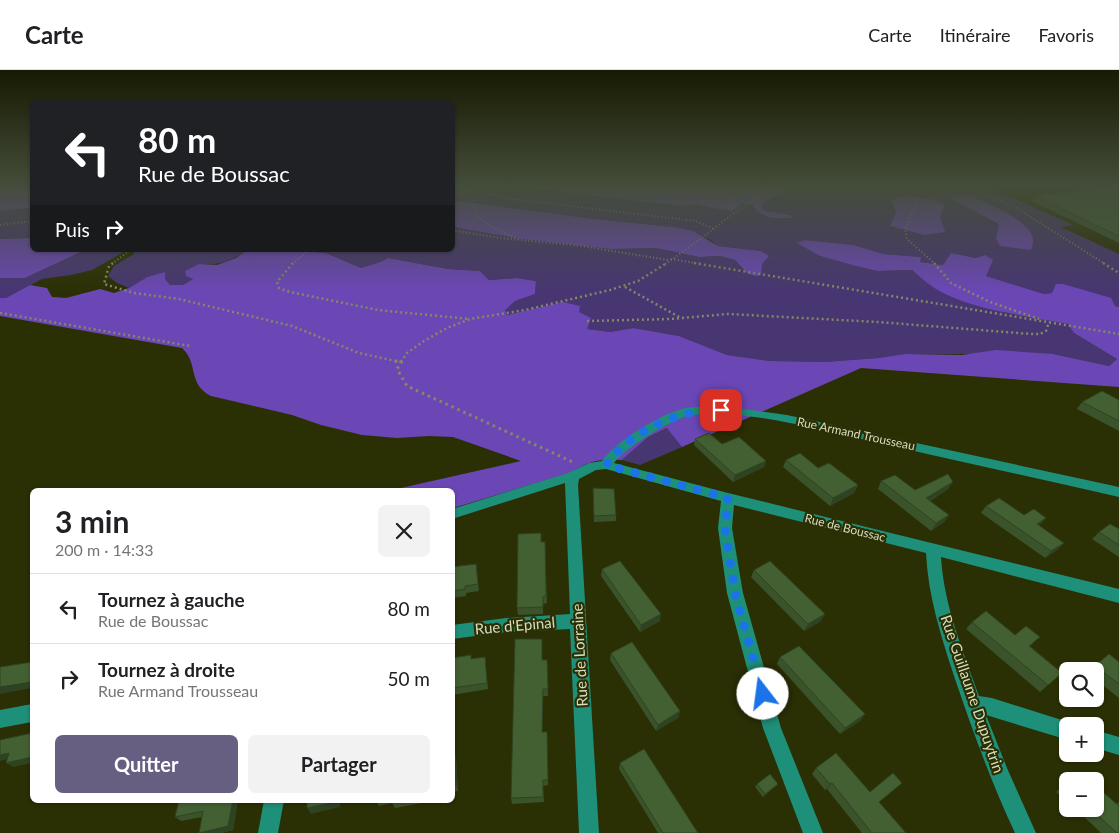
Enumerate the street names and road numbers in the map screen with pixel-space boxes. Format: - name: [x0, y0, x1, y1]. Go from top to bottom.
- street label: Rue Armand Trousseau: [796, 414, 916, 453]
- street label: Rue de Boussac: [803, 510, 887, 545]
- street label: Rue de Lorraine: [567, 603, 591, 707]
- street label: Rue Guillaume Dupuytrin: [937, 612, 1008, 775]
- street label: Rue d'Epinal: [474, 613, 556, 637]

